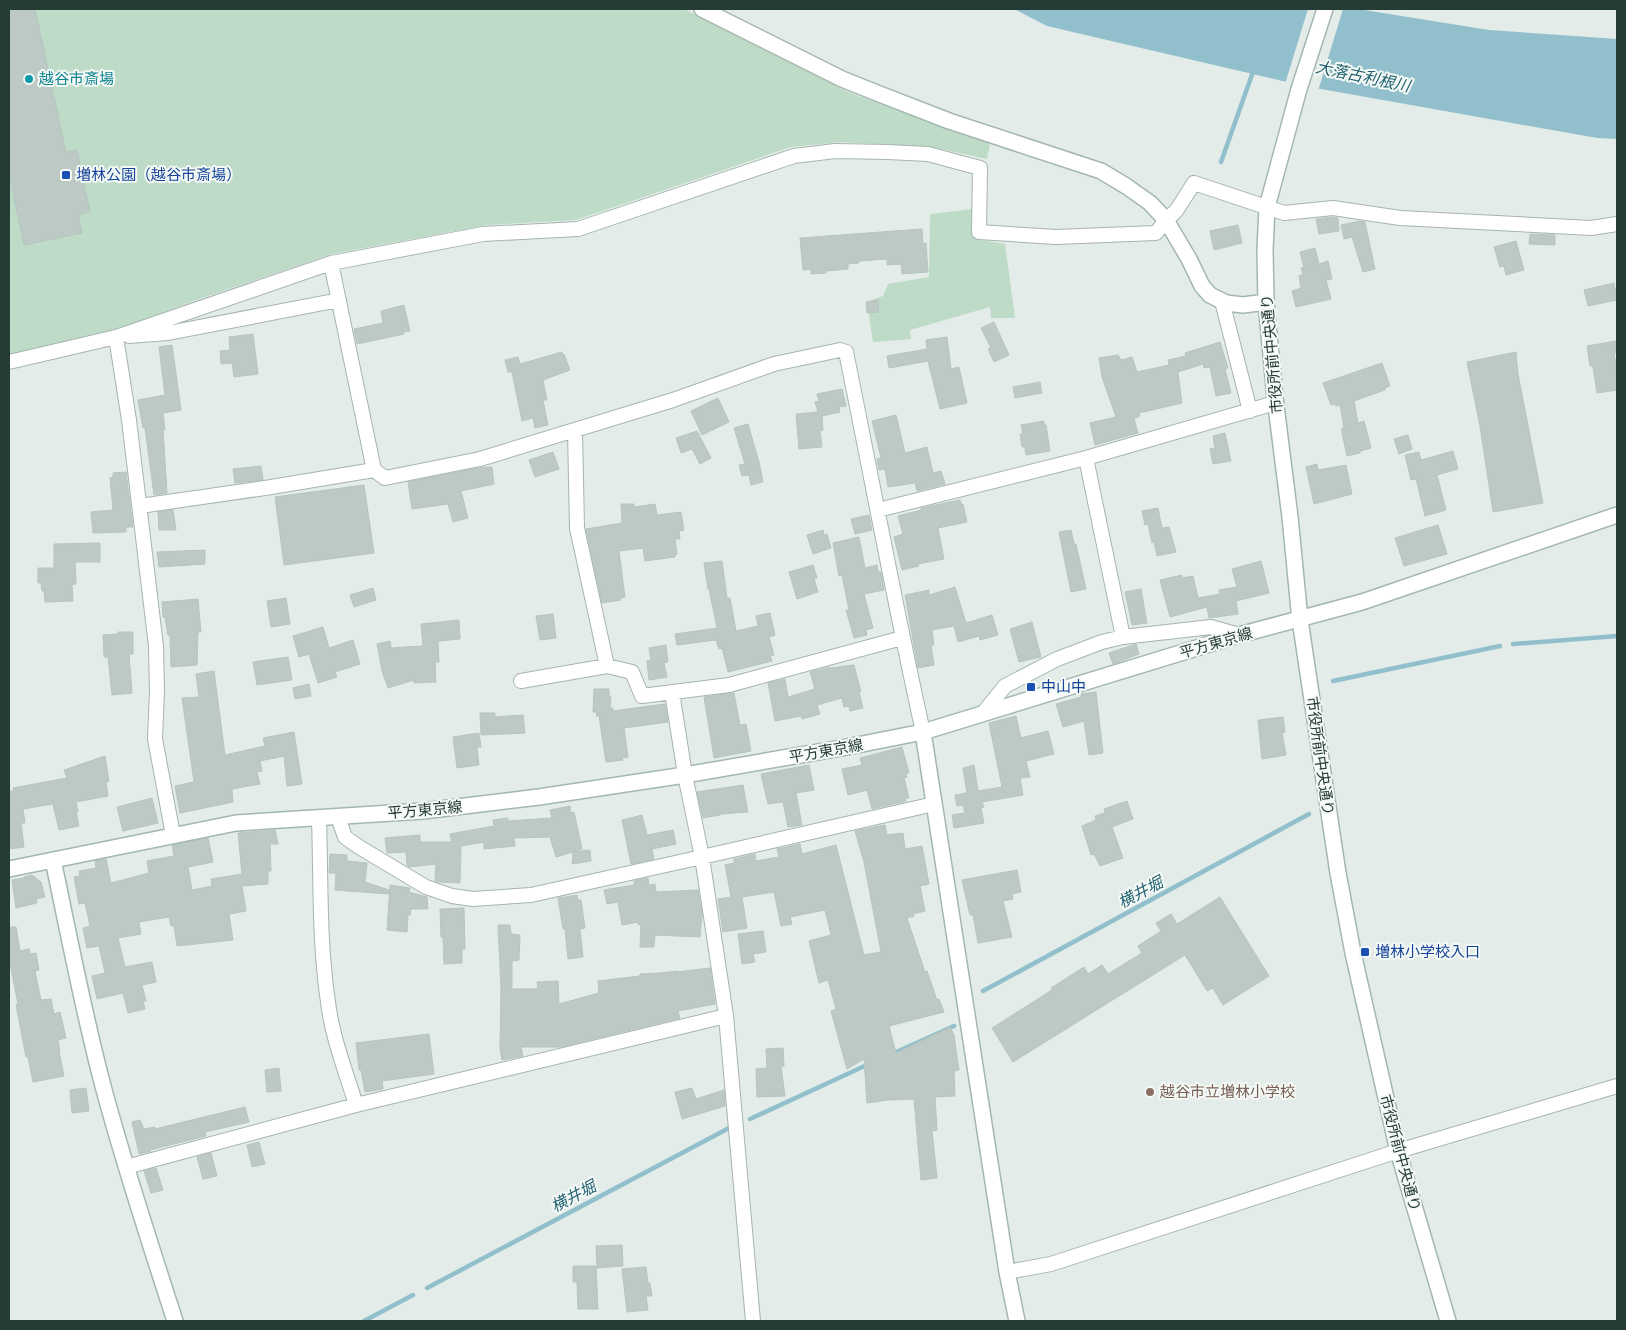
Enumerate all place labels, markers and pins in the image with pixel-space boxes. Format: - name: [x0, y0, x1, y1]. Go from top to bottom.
- place label: 越谷市斎場: [38, 70, 114, 88]
- marker: 越谷市斎場: [23, 73, 35, 85]
- place label: 増林公園（越谷市斎場）: [76, 166, 241, 184]
- marker: 増林公園（越谷市斎場）: [60, 169, 72, 181]
- place label: 中山中: [1041, 678, 1086, 696]
- marker: 中山中: [1025, 681, 1037, 693]
- place label: 増林小学校入口: [1375, 943, 1480, 961]
- marker: 増林小学校入口: [1359, 946, 1371, 958]
- place label: 越谷市立増林小学校: [1159, 1083, 1295, 1101]
- marker: 越谷市立増林小学校: [1144, 1086, 1156, 1098]

